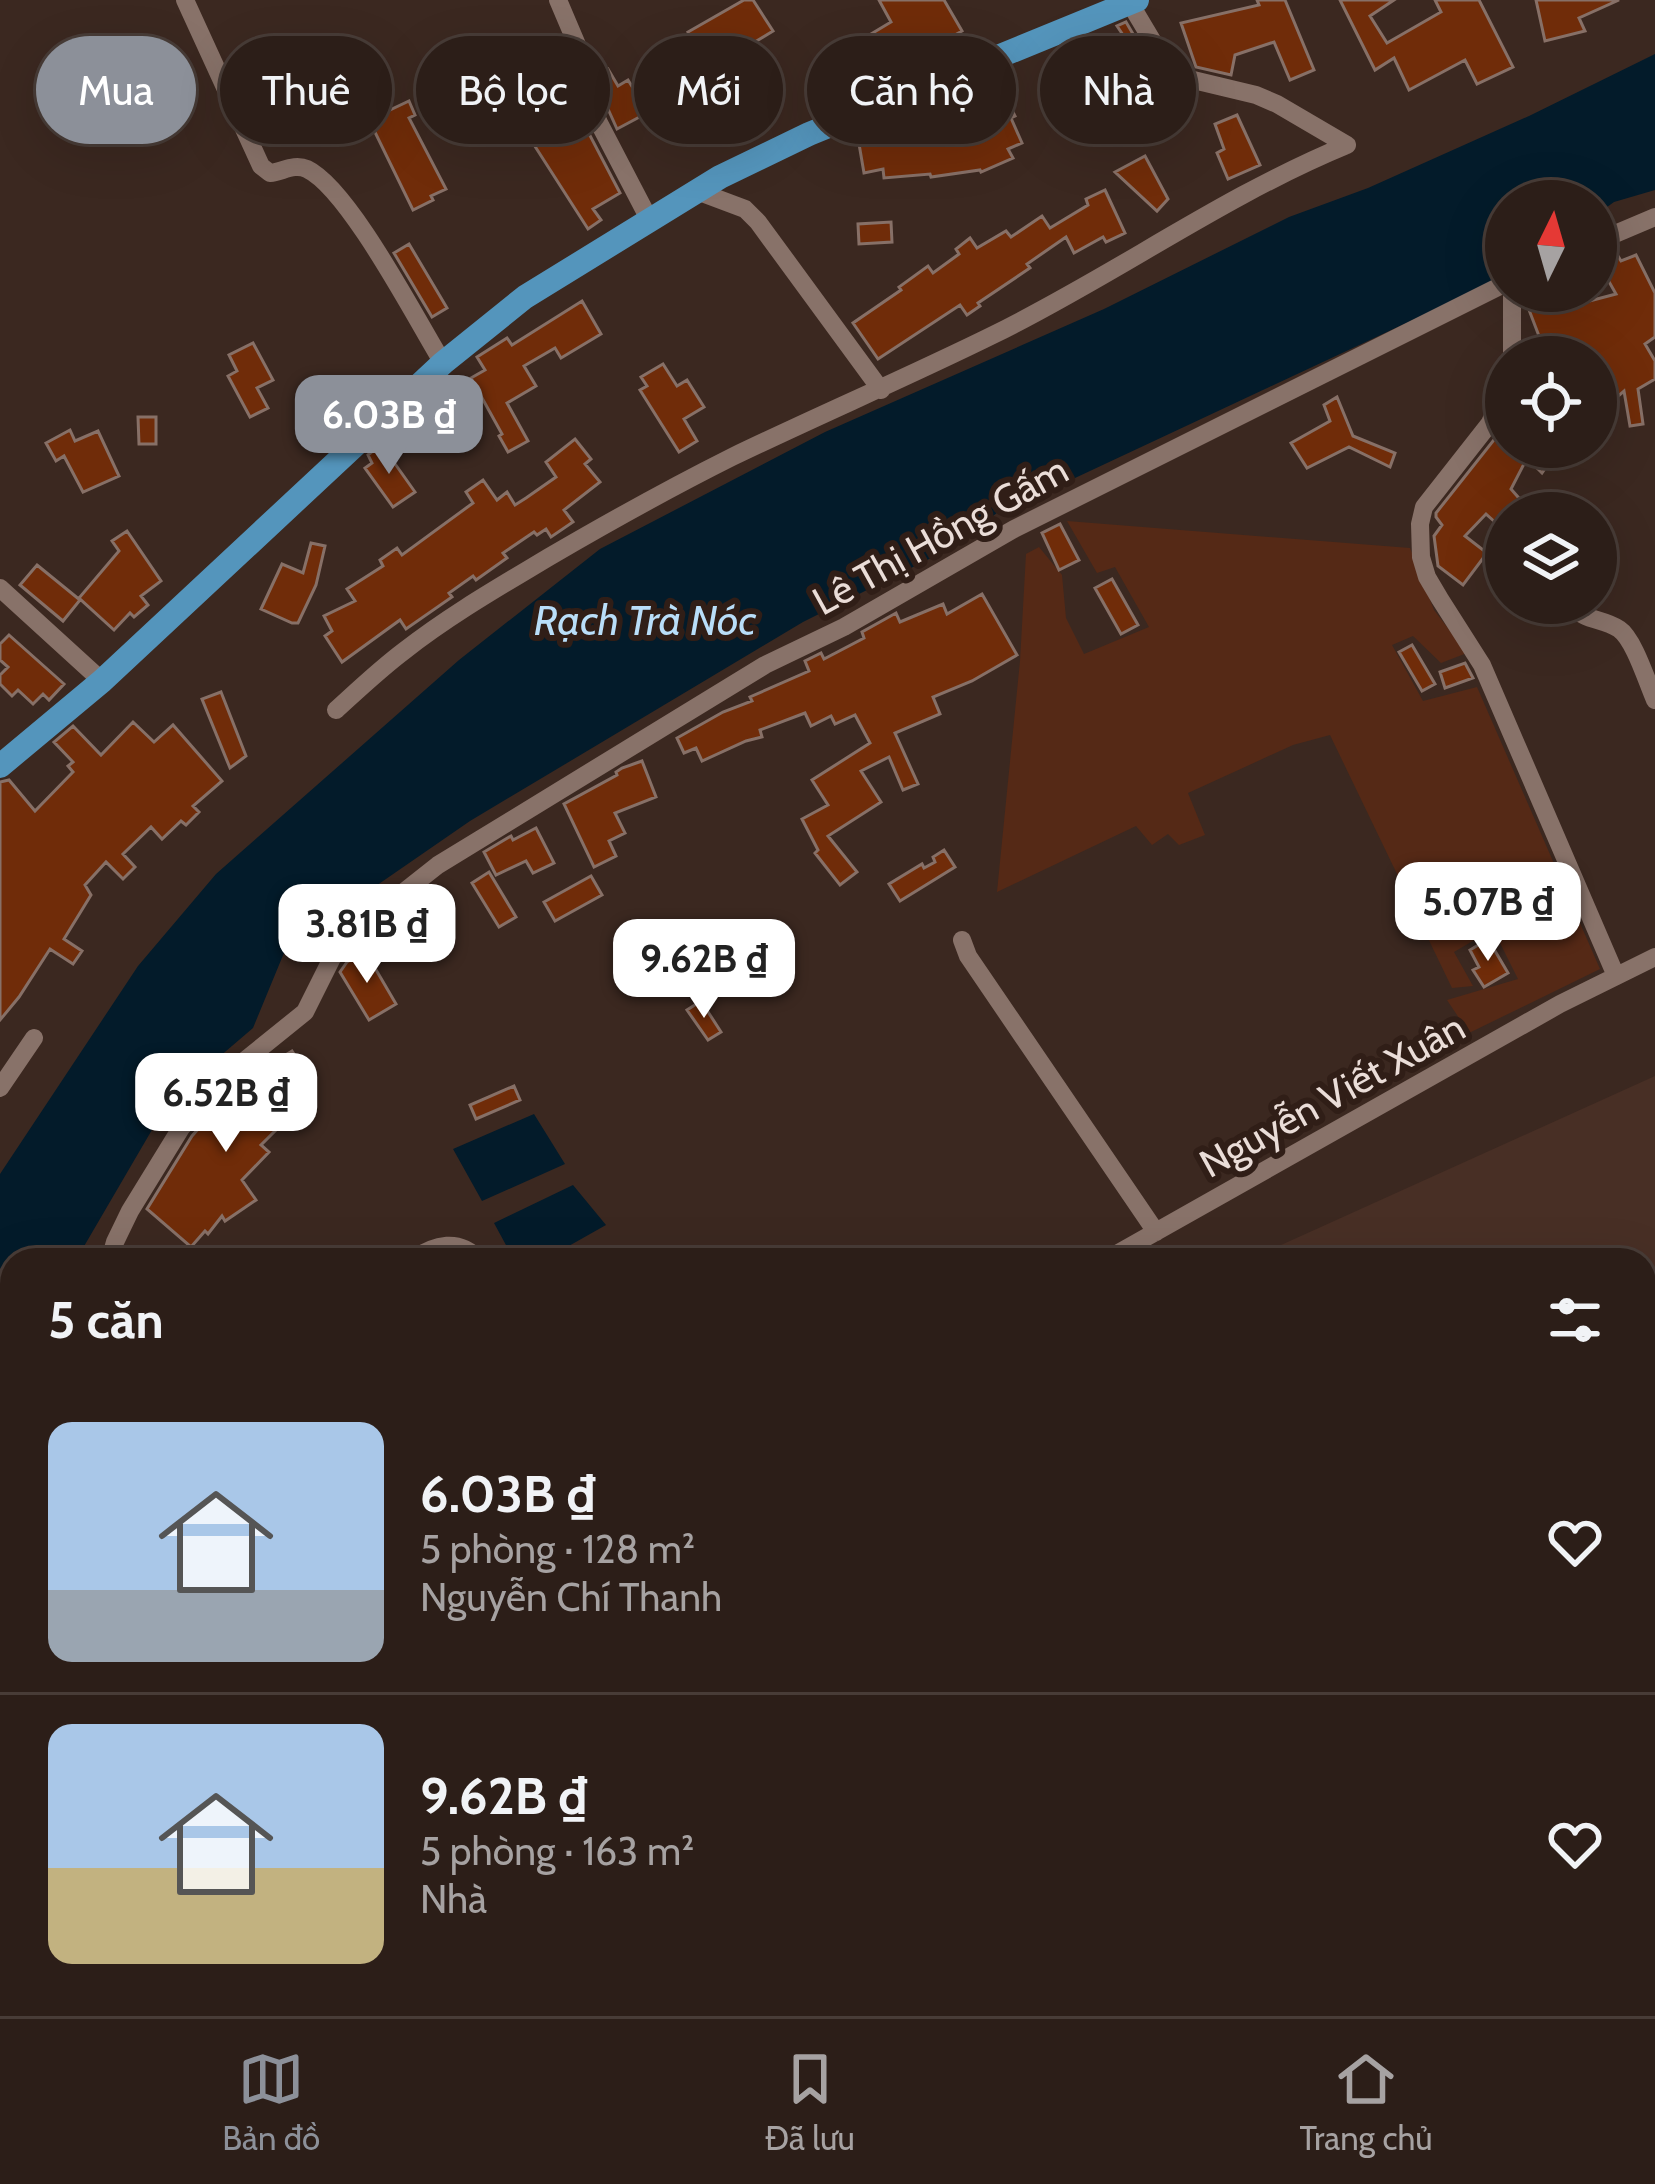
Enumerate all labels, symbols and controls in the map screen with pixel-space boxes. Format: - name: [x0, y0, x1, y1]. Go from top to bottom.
- chip: Mua: [36, 36, 196, 144]
- chip: Thuê: [220, 36, 392, 144]
- chip: Bộ lọc: [416, 36, 610, 144]
- chip: Mới: [634, 36, 783, 144]
- chip: Căn hộ: [807, 36, 1016, 144]
- chip: Nhà: [1040, 36, 1196, 144]
- north arrow: [1485, 180, 1617, 312]
- map controls: [1485, 180, 1617, 624]
- button: locate: [1485, 336, 1617, 468]
- pin: 6.03B ₫: [278, 375, 500, 477]
- text: 6.03B ₫: [322, 390, 456, 438]
- street label: Lê Thị Hồng Gấm: [804, 445, 1076, 625]
- button: layers: [1485, 492, 1617, 624]
- water label: Rạch Trà Nóc: [534, 594, 757, 646]
- pin: 5.07B ₫: [1377, 862, 1599, 964]
- text: 5.07B ₫: [1422, 877, 1554, 925]
- pin: 3.81B ₫: [256, 884, 478, 986]
- text: 3.81B ₫: [305, 899, 429, 947]
- pin: 9.62B ₫: [593, 919, 815, 1021]
- text: 9.62B ₫: [640, 934, 768, 982]
- street label: Nguyễn Viết Xuân: [1191, 1002, 1473, 1188]
- pin: 6.52B ₫: [115, 1053, 337, 1155]
- text: 6.52B ₫: [162, 1068, 290, 1116]
- icon: filters: [1542, 1287, 1608, 1353]
- text: 5 căn: [48, 1289, 164, 1351]
- text: 6.03B ₫: [420, 1463, 596, 1525]
- icon: home: [144, 1470, 288, 1614]
- icon: heart: [1542, 1509, 1608, 1575]
- text: 5 phòng · 128 m²: [420, 1525, 695, 1573]
- text: Nguyễn Chí Thanh: [420, 1573, 722, 1621]
- text: 9.62B ₫: [420, 1765, 587, 1827]
- icon: home: [144, 1772, 288, 1916]
- icon: heart: [1542, 1811, 1608, 1877]
- text: 5 phòng · 163 m²: [420, 1827, 694, 1875]
- text: Nhà: [420, 1875, 487, 1923]
- tab: Bản đồ: [222, 2046, 320, 2158]
- tab: Đã lưu: [765, 2046, 855, 2158]
- tab: Trang chủ: [1299, 2046, 1433, 2158]

